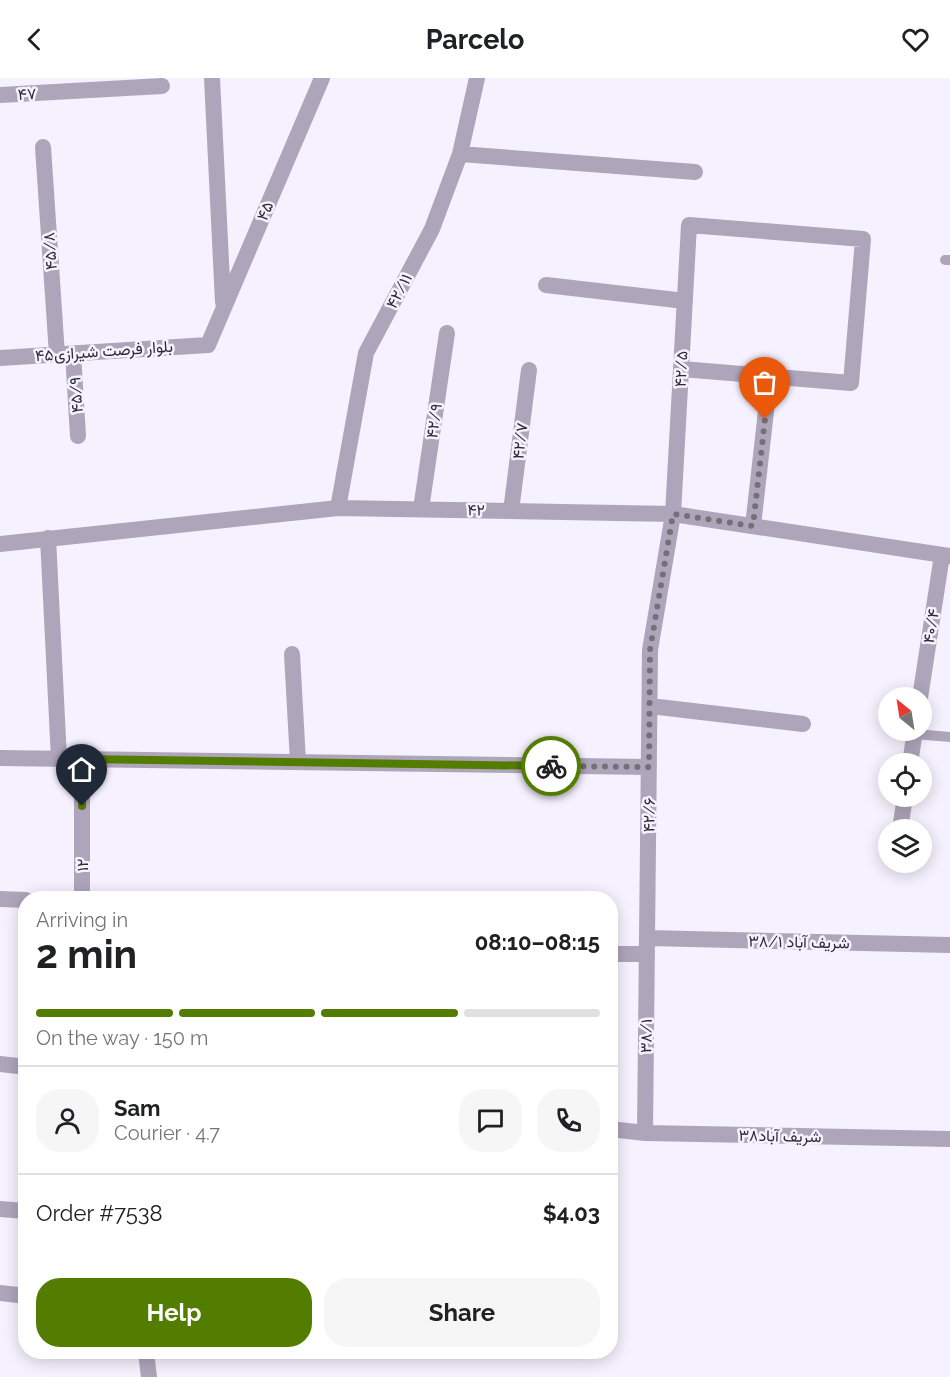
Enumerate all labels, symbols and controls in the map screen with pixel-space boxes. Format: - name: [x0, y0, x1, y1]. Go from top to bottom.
- icon: back: [18, 23, 51, 56]
- icon: heart: [899, 23, 932, 56]
- text: Parcelo: [426, 24, 524, 55]
- street label: ۴۷: [17, 84, 37, 104]
- street label: ۴۵: [253, 199, 277, 223]
- street label: ۴۵/۸: [39, 232, 61, 270]
- street label: ۴۲/۱۱: [382, 270, 416, 312]
- street label: بلوار فرصت شیرازی۴۵: [35, 337, 174, 366]
- street label: ۴۲/۵: [671, 350, 691, 388]
- pin: [739, 357, 790, 419]
- icon: bag: [748, 366, 781, 399]
- street label: ۴۵/۹: [65, 376, 87, 414]
- street label: ۴۲/۹: [422, 402, 446, 440]
- street label: ۴۲/۷: [508, 422, 532, 460]
- street label: ۴۲: [467, 500, 485, 520]
- street label: ۴۰/۴: [919, 607, 943, 645]
- north arrow: [878, 687, 932, 741]
- map controls: [878, 687, 932, 873]
- courier: [521, 736, 581, 796]
- pin: [56, 744, 107, 806]
- icon: bike: [535, 750, 568, 783]
- icon: home: [65, 753, 98, 786]
- button: locate: [878, 753, 932, 807]
- street label: ۴۲/۶: [639, 797, 659, 833]
- button: layers: [878, 819, 932, 873]
- street label: ۱۲: [73, 859, 92, 872]
- text: Arriving in: [36, 908, 128, 932]
- text: 08:10–08:15: [475, 929, 600, 955]
- text: 2 min: [36, 931, 137, 977]
- street label: ۳۸/۱ شریف آباد: [748, 932, 850, 953]
- street label: ۳۸/۱: [636, 1019, 656, 1053]
- text: On the way · 150 m: [36, 1026, 208, 1050]
- button: person: [36, 1089, 99, 1152]
- button: chat: [459, 1089, 522, 1152]
- button: phone: [537, 1089, 600, 1152]
- text: Sam: [114, 1095, 161, 1121]
- text: Courier · 4.7: [114, 1121, 220, 1145]
- street label: شریف آباد۳۸: [738, 1126, 822, 1147]
- text: Order #7538: [36, 1200, 162, 1226]
- text: $4.03: [543, 1200, 600, 1226]
- button: Help: [36, 1278, 312, 1347]
- button: Share: [324, 1278, 600, 1347]

